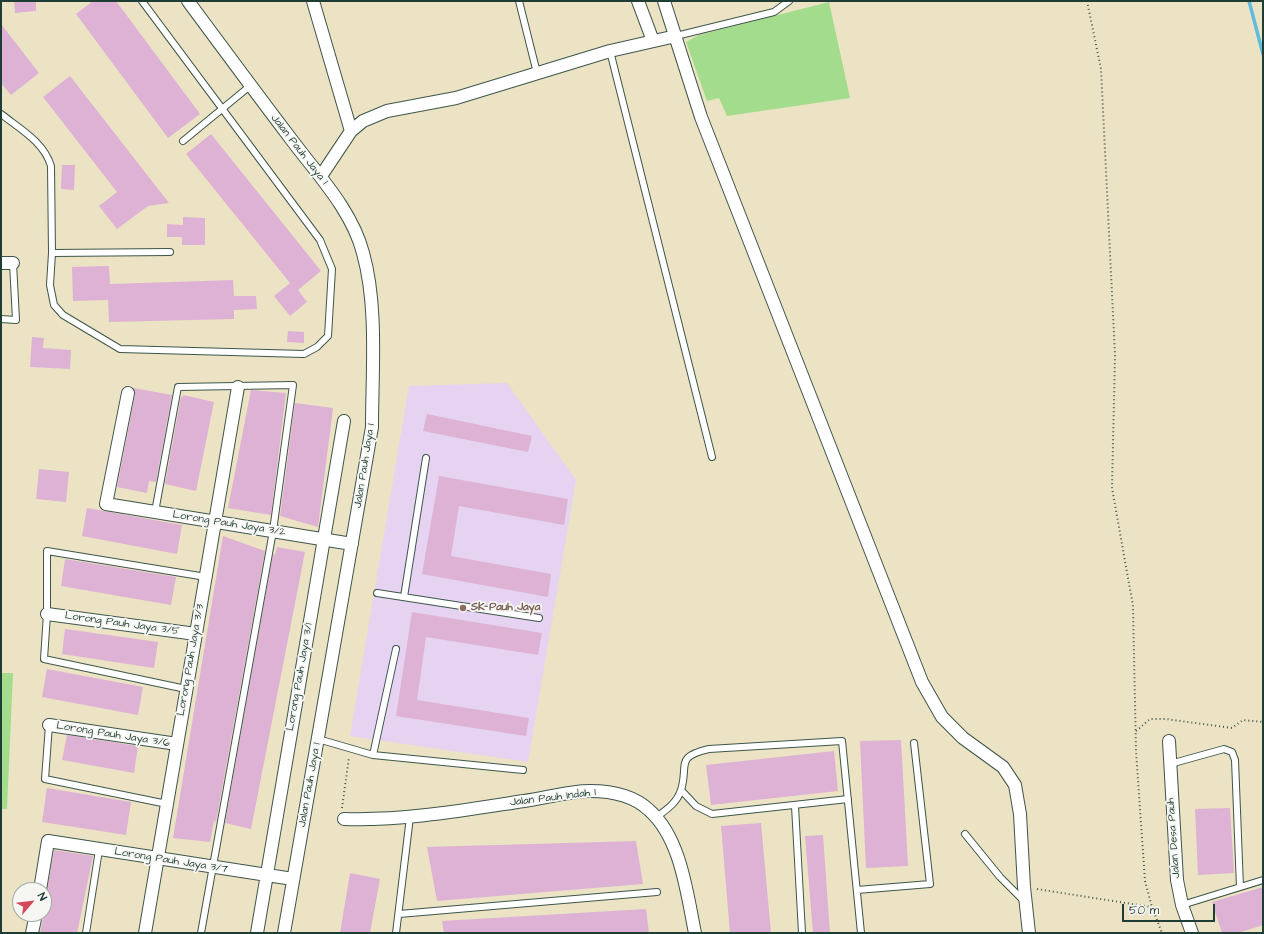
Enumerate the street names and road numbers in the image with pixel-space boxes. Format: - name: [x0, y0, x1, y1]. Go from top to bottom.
- street label: Jalan Pauh Jaya 1: [267, 112, 331, 188]
- street label: Jalan Pauh Jaya 1: [352, 423, 378, 509]
- street label: Lorong Pauh Jaya 3/2: [172, 509, 286, 539]
- street label: Lorong Pauh Jaya 3/3: [175, 603, 207, 717]
- street label: Lorong Pauh Jaya 3/5: [64, 609, 180, 639]
- street label: Lorong Pauh Jaya 3/1: [284, 622, 316, 732]
- street label: Lorong Pauh Jaya 3/6: [55, 720, 171, 750]
- street label: Jalan Pauh Jaya 1: [296, 742, 324, 828]
- street label: Jalan Pauh Indah 1: [509, 786, 597, 810]
- street label: Jalan Desa Pauh: [1165, 797, 1183, 879]
- street label: Lorong Pauh Jaya 3/7: [113, 846, 229, 876]

